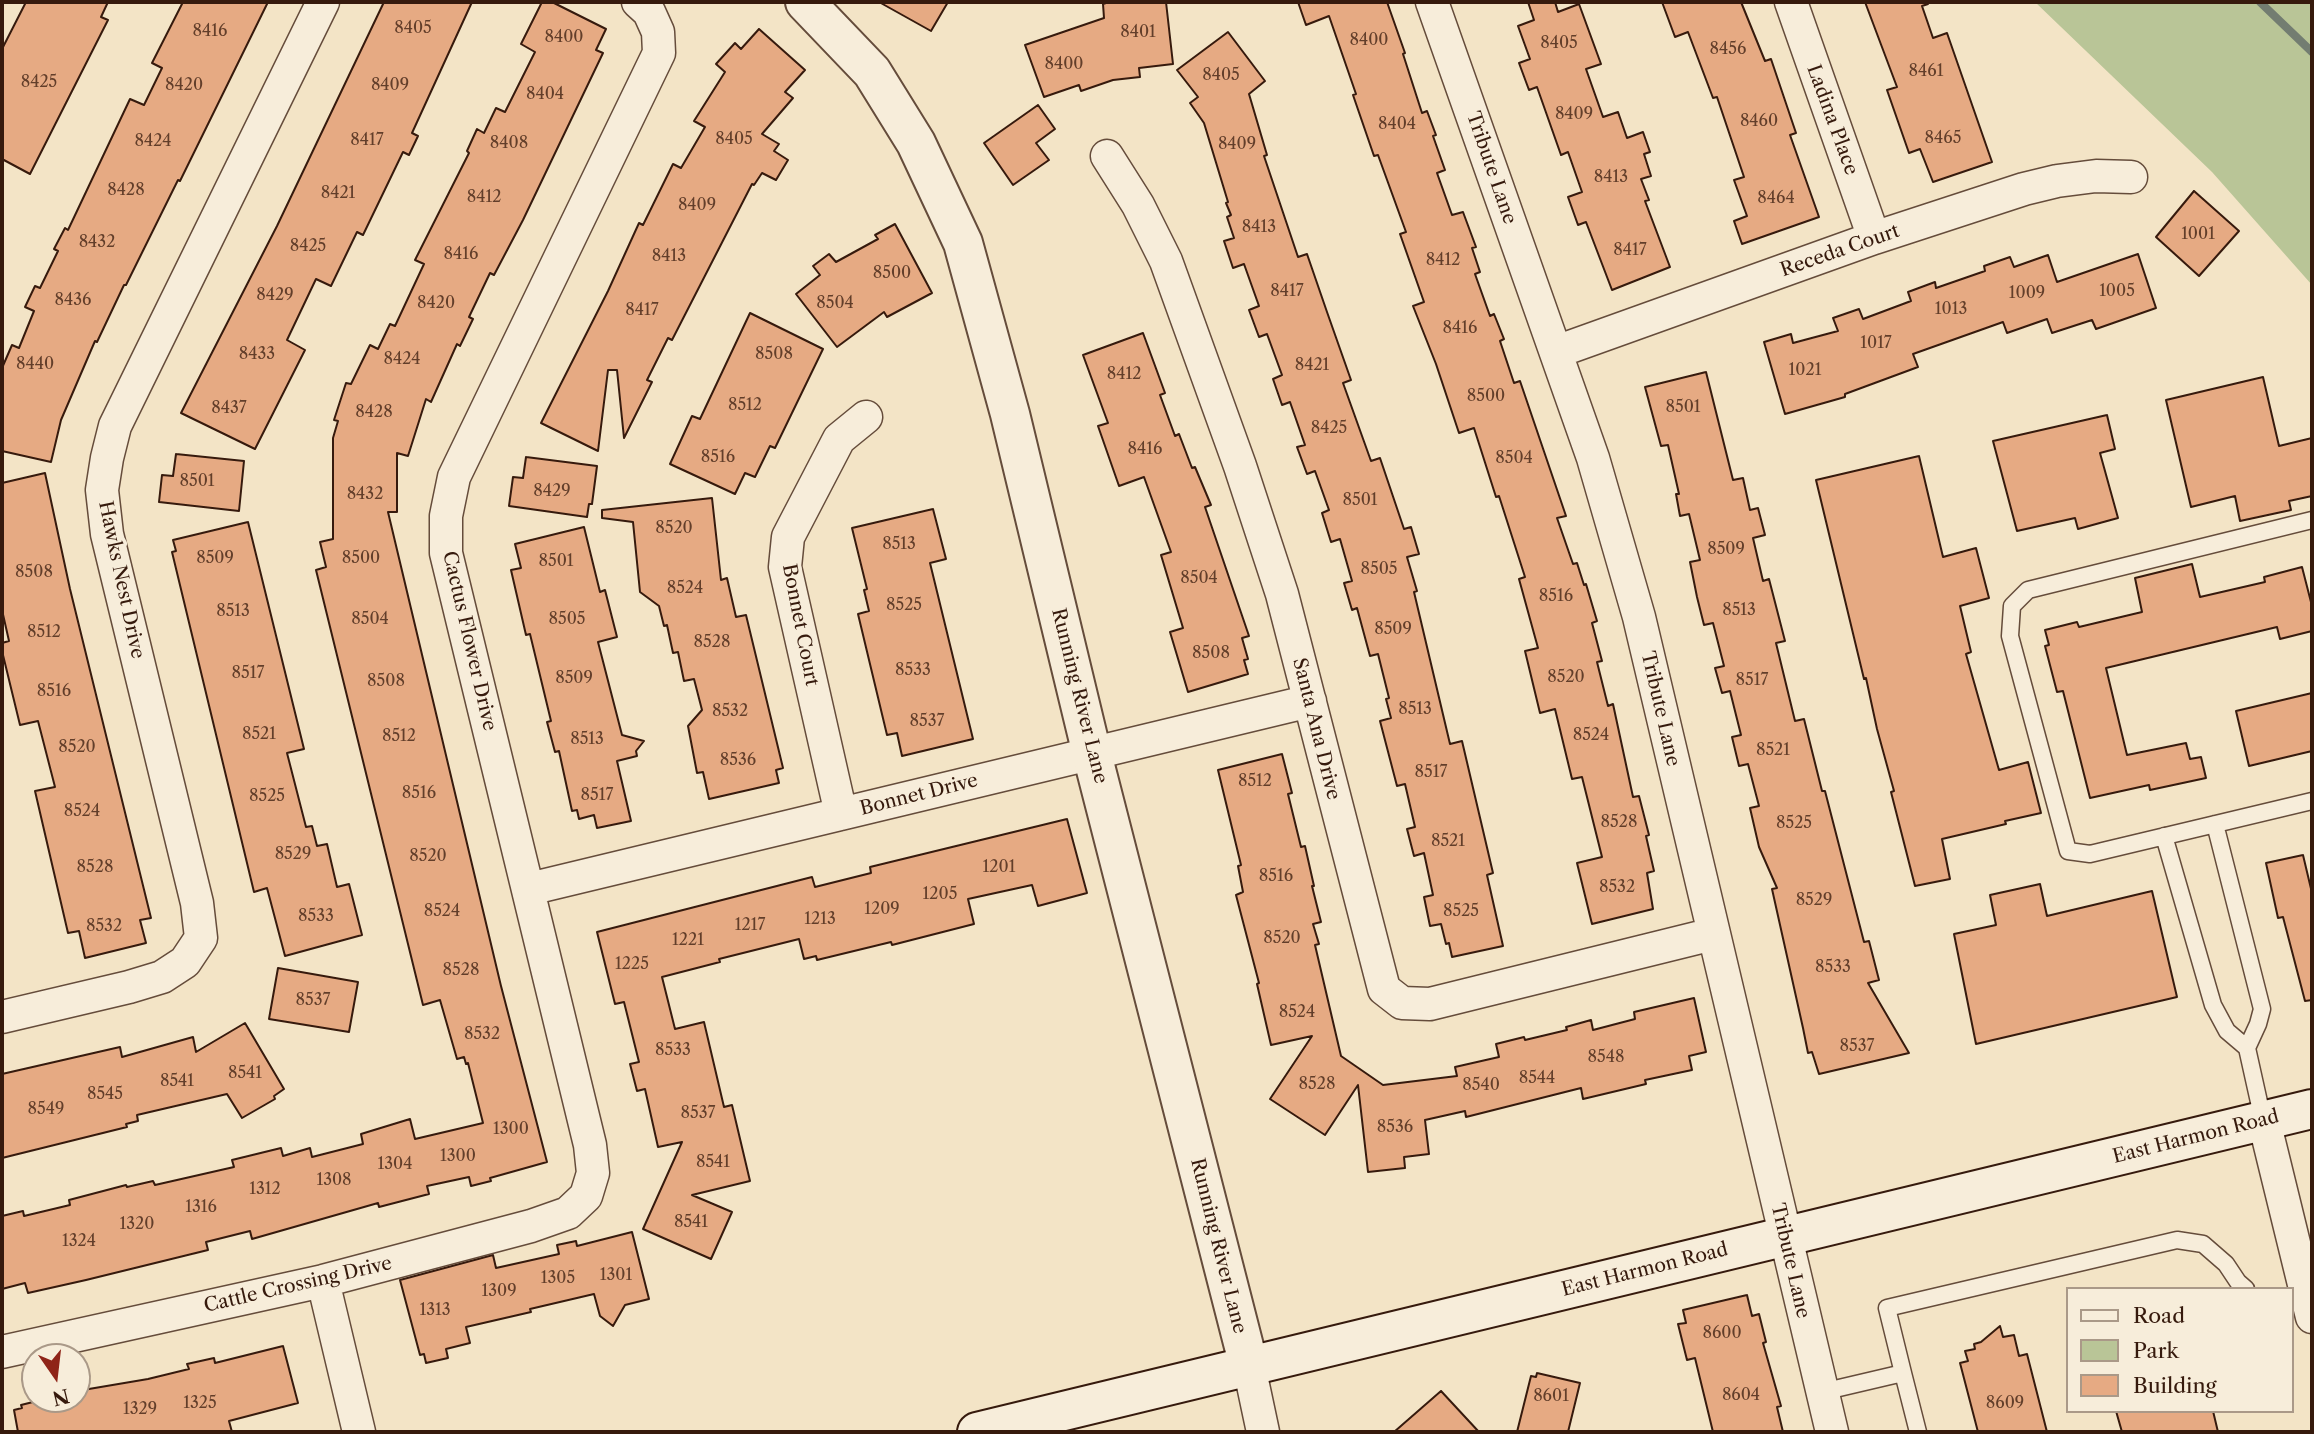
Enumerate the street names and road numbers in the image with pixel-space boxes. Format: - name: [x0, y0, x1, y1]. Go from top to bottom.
- street label: Ladina Place: [1802, 62, 1862, 178]
- street label: Tribute Lane: [1461, 109, 1521, 227]
- street label: Receda Court: [1777, 220, 1903, 282]
- street label: Hawks Nest Drive: [93, 499, 149, 661]
- street label: Cactus Flower Drive: [437, 549, 501, 733]
- street label: Bonnet Court: [777, 562, 823, 688]
- street label: Running River Lane: [1046, 606, 1112, 786]
- street label: Tribute Lane: [1636, 649, 1684, 769]
- street label: Santa Ana Drive: [1287, 656, 1345, 802]
- street label: Bonnet Drive: [858, 769, 980, 821]
- street label: East Harmon Road: [2111, 1105, 2281, 1169]
- street label: Running River Lane: [1185, 1156, 1251, 1336]
- street label: Tribute Lane: [1766, 1201, 1814, 1321]
- street label: East Harmon Road: [1560, 1238, 1730, 1302]
- street label: Cattle Crossing Drive: [202, 1252, 394, 1318]

